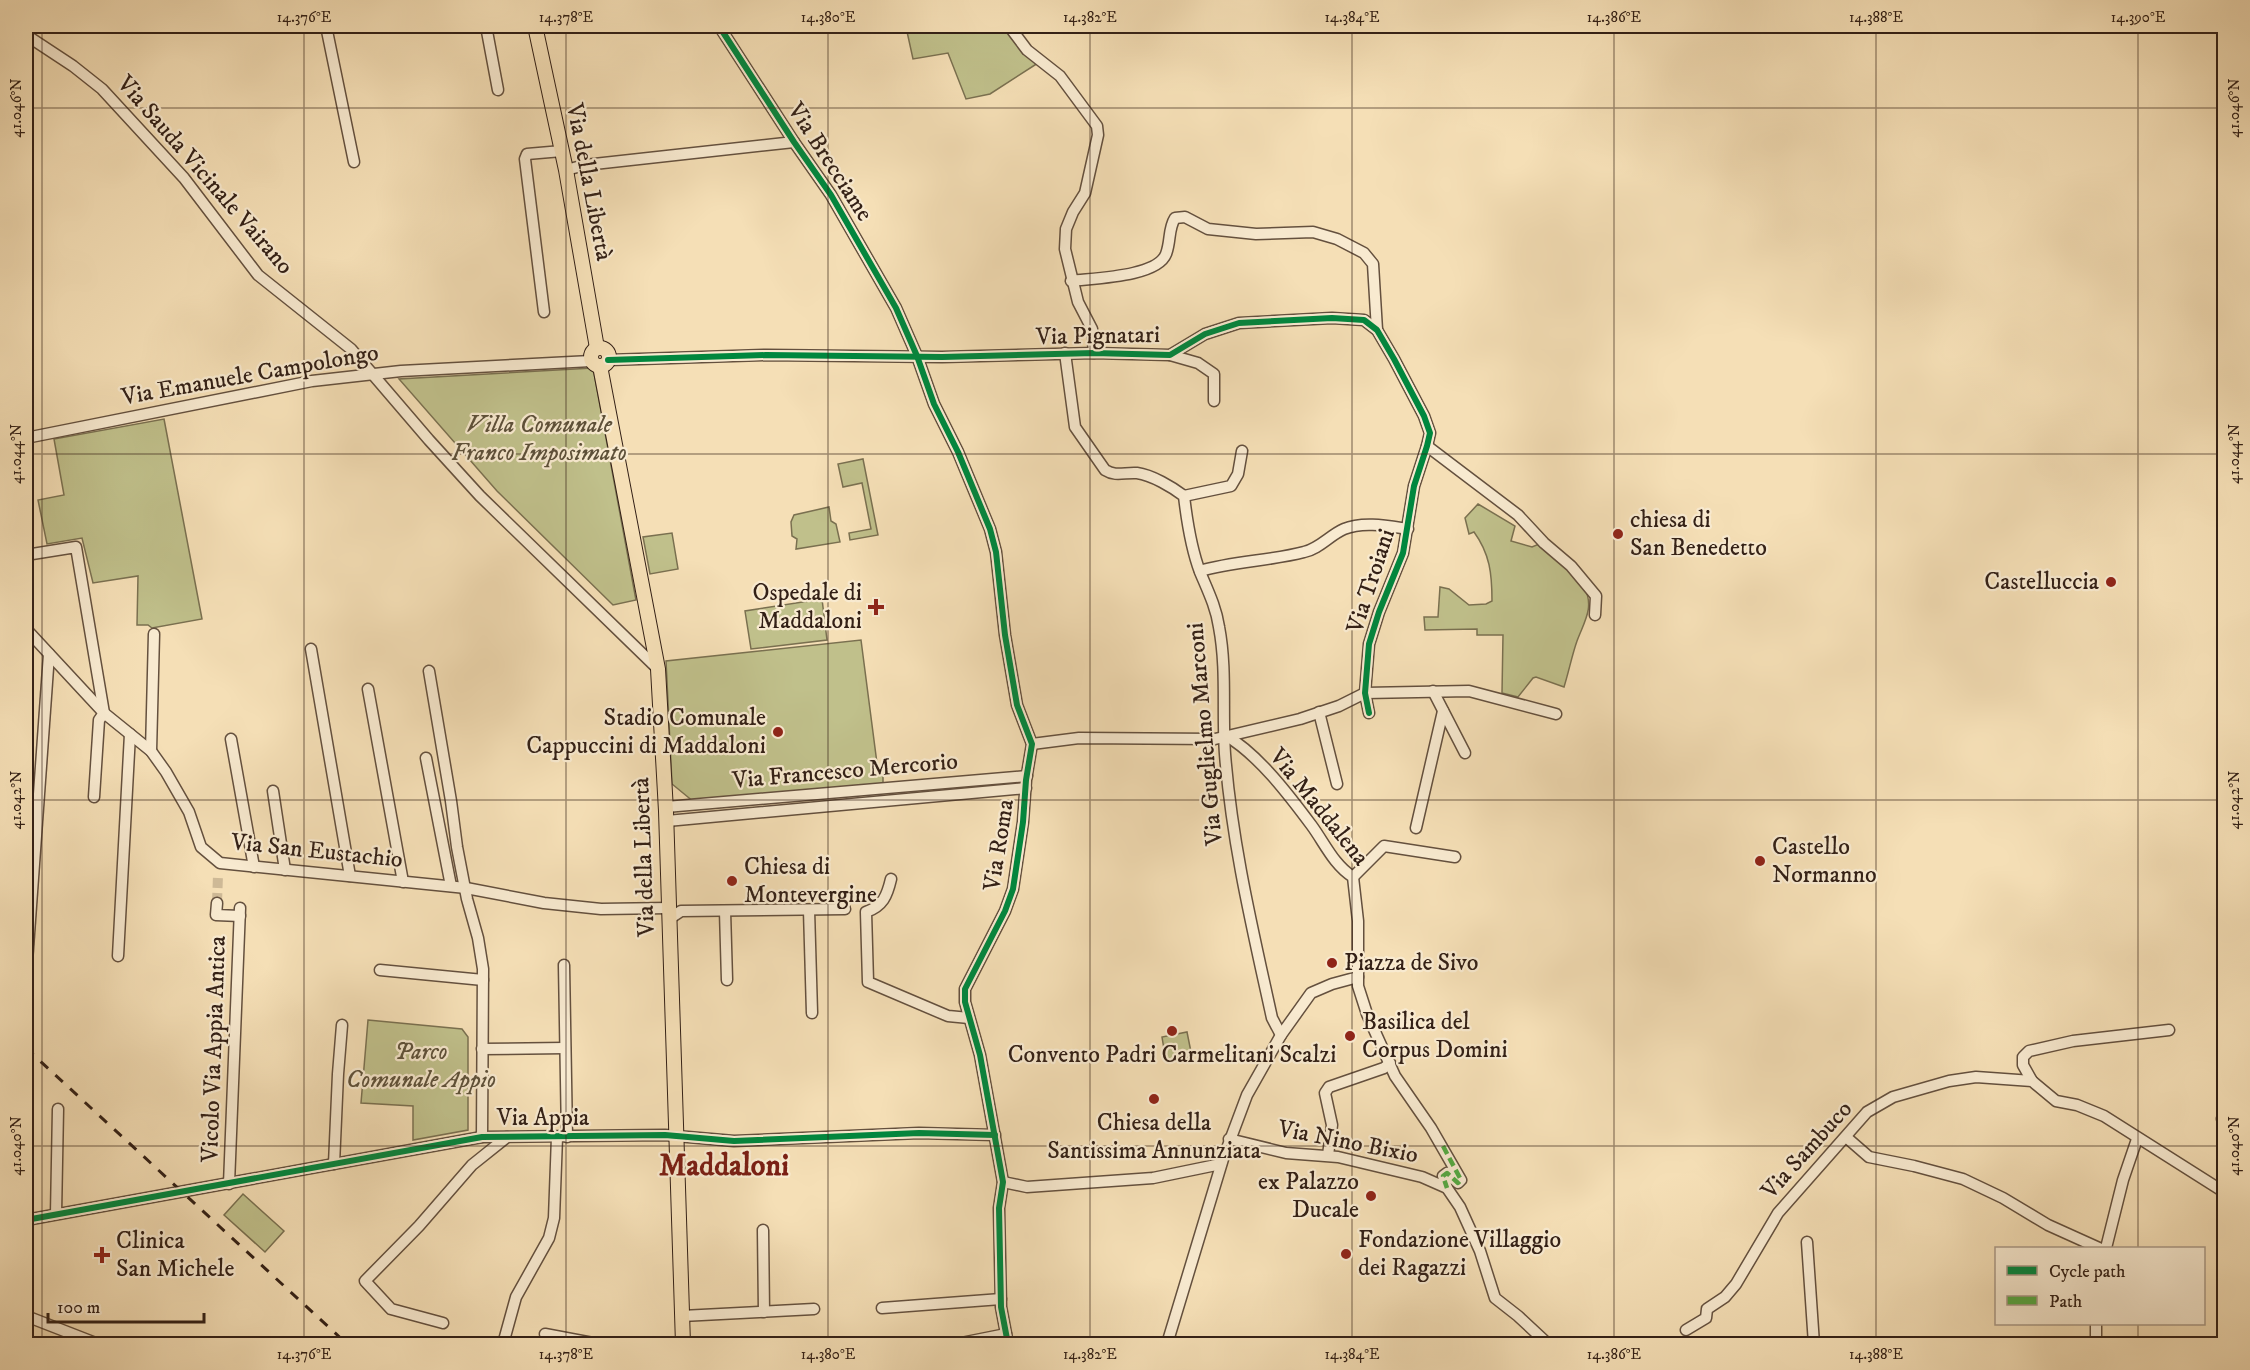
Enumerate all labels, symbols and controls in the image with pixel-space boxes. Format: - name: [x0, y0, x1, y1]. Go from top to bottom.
- text: 14.376°E: [277, 8, 332, 27]
- text: 14.378°E: [539, 8, 594, 27]
- text: 14.380°E: [801, 8, 856, 27]
- text: 14.382°E: [1063, 8, 1117, 27]
- text: 14.384°E: [1324, 8, 1380, 27]
- text: 14.386°E: [1587, 8, 1642, 27]
- text: 14.388°E: [1849, 8, 1903, 27]
- text: 14.390°E: [2111, 8, 2166, 27]
- street label: Via Sauda Vicinale Vairano: [110, 68, 300, 281]
- text: 41.046°N: [7, 78, 26, 138]
- text: 41.046°N: [2225, 78, 2244, 138]
- street label: Via Brecciame: [780, 96, 879, 227]
- street label: Via della Libertà: [559, 100, 619, 264]
- street label: Via Pignatari: [1035, 320, 1160, 352]
- street label: Via Emanuele Campolongo: [118, 338, 381, 413]
- park label: Villa Comunale Franco Imposimato: [451, 410, 627, 468]
- text: 41.044°N: [7, 424, 26, 484]
- text: 41.044°N: [2225, 424, 2244, 484]
- place label: chiesa di San Benedetto: [1630, 505, 1767, 563]
- street label: Via Troiani: [1340, 525, 1402, 638]
- marker: chiesa di San Benedetto: [1611, 527, 1625, 541]
- place label: Castelluccia: [1984, 567, 2100, 597]
- marker: Castelluccia: [2104, 575, 2118, 589]
- place label: Ospedale di Maddaloni: [752, 578, 862, 636]
- marker: Ospedale di Maddaloni: [867, 598, 885, 616]
- street label: Via Guglielmo Marconi: [1180, 621, 1230, 848]
- place label: Stadio Comunale Cappuccini di Maddaloni: [526, 703, 766, 761]
- marker: Stadio Comunale Cappuccini di Maddaloni: [771, 725, 785, 739]
- street label: Via Maddalena: [1262, 741, 1376, 872]
- street label: Via Francesco Mercorio: [730, 746, 959, 796]
- text: 41.042°N: [7, 771, 26, 829]
- text: 41.042°N: [2225, 771, 2244, 829]
- street label: Via della Libertà: [626, 776, 662, 938]
- street label: Via Roma: [977, 796, 1021, 894]
- street label: Via San Eustachio: [229, 827, 404, 875]
- place label: Castello Normanno: [1772, 832, 1877, 890]
- place label: Chiesa di Montevergine: [744, 852, 877, 910]
- marker: Castello Normanno: [1753, 854, 1767, 868]
- marker: Chiesa di Montevergine: [725, 874, 739, 888]
- street label: Vicolo Via Appia Antica: [195, 934, 233, 1164]
- place label: Piazza de Sivo: [1344, 948, 1478, 978]
- marker: Piazza de Sivo: [1325, 956, 1339, 970]
- place label: Basilica del Corpus Domini: [1362, 1007, 1508, 1065]
- marker: Convento Padri Carmelitani Scalzi: [1165, 1024, 1179, 1038]
- marker: Basilica del Corpus Domini: [1343, 1029, 1357, 1043]
- park label: Parco Comunale Appio: [346, 1037, 496, 1095]
- place label: Convento Padri Carmelitani Scalzi: [1008, 1040, 1336, 1070]
- marker: Chiesa della Santissima Annunziata: [1147, 1092, 1161, 1106]
- street label: Via Sambuco: [1754, 1095, 1859, 1206]
- street label: Via Appia: [496, 1103, 590, 1133]
- place label: Chiesa della Santissima Annunziata: [1047, 1108, 1262, 1166]
- street label: Via Nino Bixio: [1274, 1114, 1421, 1170]
- text: 41.040°N: [7, 1116, 26, 1176]
- text: 41.040°N: [2225, 1116, 2244, 1176]
- district label: Maddaloni: [659, 1148, 789, 1185]
- place label: ex Palazzo Ducale: [1258, 1167, 1359, 1225]
- marker: ex Palazzo Ducale: [1364, 1189, 1378, 1203]
- place label: Fondazione Villaggio dei Ragazzi: [1358, 1225, 1561, 1283]
- place label: Clinica San Michele: [116, 1226, 234, 1284]
- marker: Clinica San Michele: [93, 1246, 111, 1264]
- marker: Fondazione Villaggio dei Ragazzi: [1339, 1247, 1353, 1261]
- legend: [1995, 1247, 2205, 1325]
- text: Cycle path: [2049, 1261, 2126, 1283]
- scale bar: [48, 1286, 204, 1324]
- text: Path: [2049, 1291, 2083, 1313]
- text: 100 m: [57, 1297, 100, 1319]
- text: 14.376°E: [277, 1345, 332, 1364]
- text: 14.378°E: [539, 1345, 594, 1364]
- text: 14.380°E: [801, 1345, 856, 1364]
- text: 14.382°E: [1063, 1345, 1117, 1364]
- text: 14.384°E: [1324, 1345, 1380, 1364]
- text: 14.386°E: [1587, 1345, 1642, 1364]
- text: 14.388°E: [1849, 1345, 1903, 1364]

